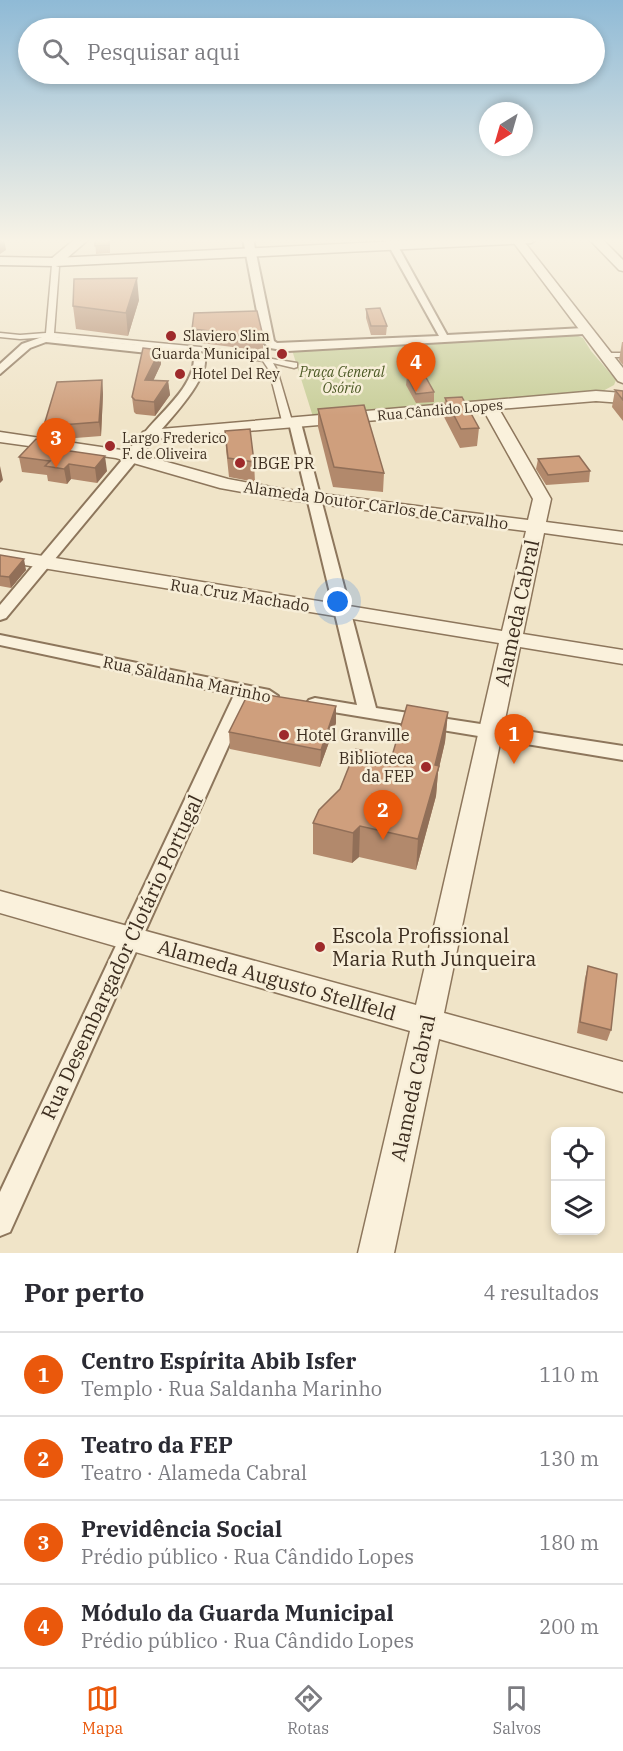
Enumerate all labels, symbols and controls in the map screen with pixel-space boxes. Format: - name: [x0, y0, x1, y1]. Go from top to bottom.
- search box: [18, 18, 605, 84]
- icon: search: [39, 35, 72, 68]
- text: Pesquisar aqui: [87, 37, 240, 66]
- north arrow: [479, 102, 533, 156]
- place label: Slaviero Slim: [183, 327, 270, 345]
- marker: Slaviero Slim: [164, 329, 178, 343]
- pin: 4: [396, 342, 436, 392]
- place label: Guarda Municipal: [152, 345, 270, 363]
- marker: Guarda Municipal: [275, 347, 289, 361]
- park label: Praça General Osório: [298, 363, 386, 397]
- place label: Hotel Del Rey: [192, 365, 280, 383]
- marker: Hotel Del Rey: [173, 367, 187, 381]
- street label: Rua Cândido Lopes: [376, 396, 504, 424]
- pin: 3: [36, 418, 76, 468]
- place label: Largo Frederico F. de Oliveira: [122, 429, 227, 463]
- marker: Largo Frederico F. de Oliveira: [103, 439, 117, 453]
- place label: IBGE PR: [252, 453, 315, 473]
- marker: IBGE PR: [233, 456, 247, 470]
- street label: Alameda Doutor Carlos de Carvalho: [242, 477, 510, 533]
- street label: Alameda Cabral: [488, 537, 545, 689]
- street label: Rua Cruz Machado: [169, 574, 311, 616]
- your location: [323, 587, 352, 616]
- street label: Rua Saldanha Marinho: [101, 651, 273, 707]
- pin: 1: [494, 714, 534, 764]
- place label: Hotel Granville: [296, 725, 410, 745]
- marker: Hotel Granville: [277, 728, 291, 742]
- place label: Biblioteca da FEP: [339, 748, 414, 786]
- marker: Biblioteca da FEP: [419, 760, 433, 774]
- street label: Rua Desembargador Clotário Portugal: [34, 790, 209, 1123]
- pin: 2: [364, 790, 403, 840]
- place label: Escola Profissional Maria Ruth Junqueira: [332, 922, 536, 972]
- street label: Alameda Augusto Stellfeld: [155, 933, 399, 1027]
- marker: Escola Profissional Maria Ruth Junqueira: [313, 940, 327, 954]
- street label: Alameda Cabral: [384, 1012, 441, 1164]
- map controls: [551, 1127, 605, 1235]
- button: locate: [551, 1127, 605, 1181]
- button: layers: [551, 1181, 605, 1235]
- text: Por perto: [24, 1275, 144, 1309]
- text: 4 resultados: [483, 1279, 599, 1306]
- text: Centro Espírita Abib Isfer: [81, 1346, 356, 1375]
- text: 1: [38, 1361, 50, 1388]
- text: 110 m: [539, 1361, 599, 1388]
- text: Templo · Rua Saldanha Marinho: [81, 1375, 382, 1402]
- text: Teatro da FEP: [81, 1430, 233, 1459]
- text: 2: [38, 1445, 50, 1472]
- text: 130 m: [539, 1445, 599, 1472]
- text: Teatro · Alameda Cabral: [81, 1459, 307, 1486]
- text: Previdência Social: [81, 1514, 282, 1543]
- text: 3: [38, 1529, 50, 1556]
- text: 180 m: [539, 1529, 599, 1556]
- text: Prédio público · Rua Cândido Lopes: [81, 1543, 414, 1570]
- text: Módulo da Guarda Municipal: [81, 1598, 394, 1627]
- text: 4: [38, 1613, 50, 1640]
- text: 200 m: [539, 1613, 599, 1640]
- text: Prédio público · Rua Cândido Lopes: [81, 1627, 414, 1654]
- tab: Mapa: [82, 1682, 123, 1738]
- tab: Rotas: [287, 1682, 329, 1738]
- tab: Salvos: [493, 1682, 541, 1738]

